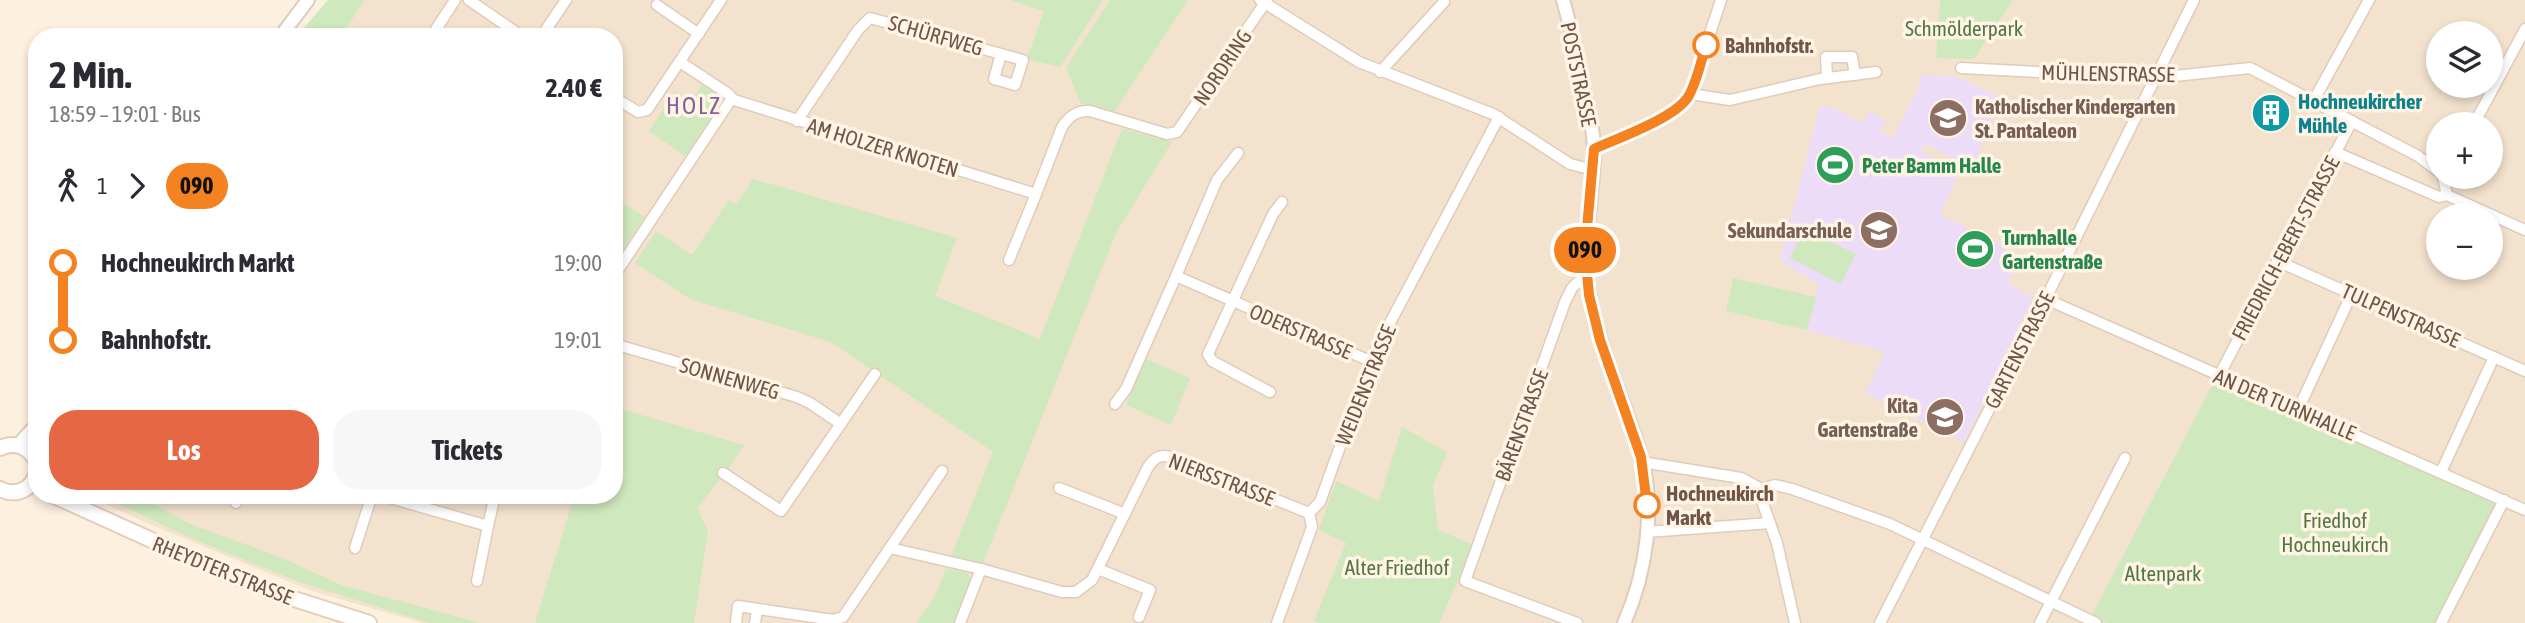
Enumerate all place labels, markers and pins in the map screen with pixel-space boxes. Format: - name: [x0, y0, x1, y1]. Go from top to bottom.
- marker: Bahnhofstr.: [1693, 32, 1719, 58]
- place label: Bahnhofstr.: [1725, 33, 1814, 57]
- place label: Hochneukircher Mühle: [2298, 89, 2423, 137]
- building icon: Hochneukircher Mühle: [2250, 92, 2292, 134]
- place label: Katholischer Kindergarten St. Pantaleon: [1975, 94, 2175, 142]
- school or university icon: Katholischer Kindergarten St. Pantaleon: [1927, 97, 1969, 139]
- sports icon: Peter Bamm Halle: [1814, 144, 1856, 186]
- place label: Peter Bamm Halle: [1862, 153, 2001, 177]
- school or university icon: Sekundarschule: [1858, 209, 1900, 251]
- place label: Sekundarschule: [1728, 218, 1852, 242]
- place label: Turnhalle Gartenstraße: [2002, 225, 2103, 273]
- sports icon: Turnhalle Gartenstraße: [1954, 228, 1996, 270]
- place label: Kita Gartenstraße: [1817, 393, 1918, 441]
- school or university icon: Kita Gartenstraße: [1924, 396, 1966, 438]
- place label: Hochneukirch Markt: [1666, 481, 1774, 529]
- marker: Hochneukirch Markt: [1634, 492, 1660, 518]

